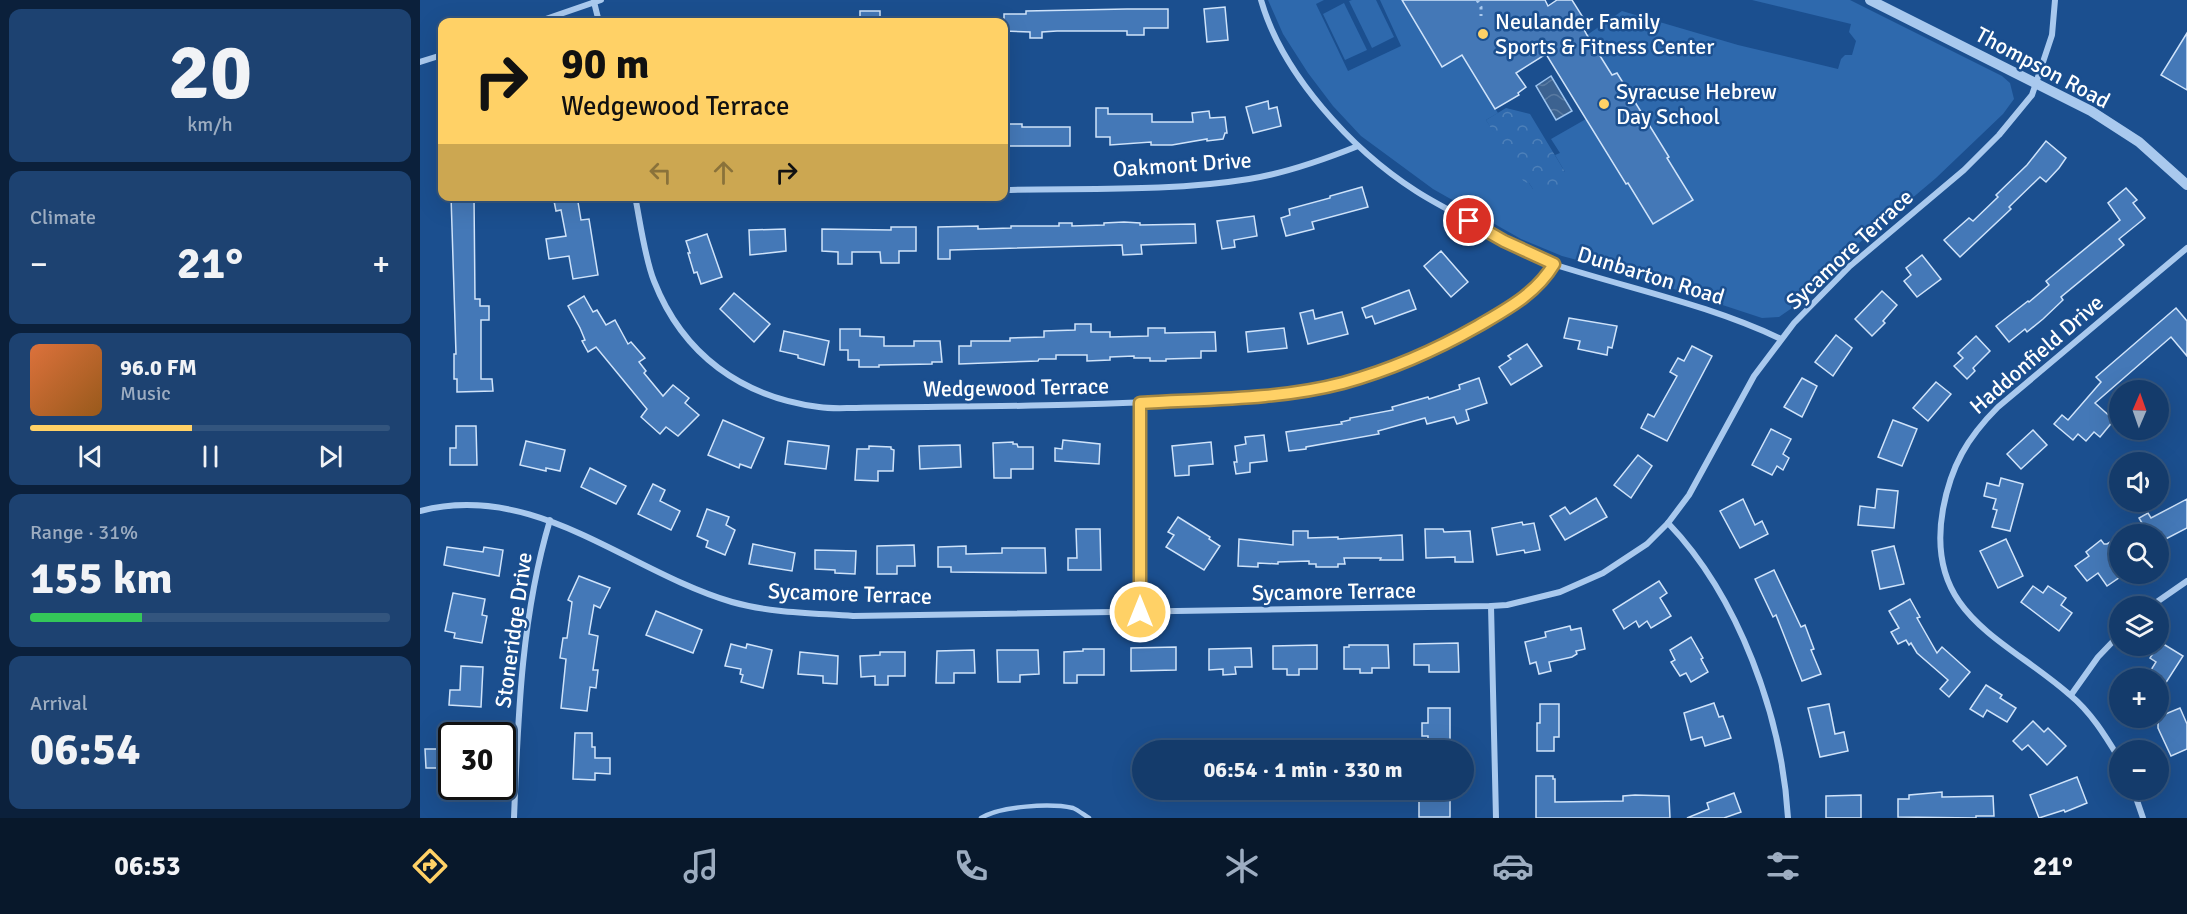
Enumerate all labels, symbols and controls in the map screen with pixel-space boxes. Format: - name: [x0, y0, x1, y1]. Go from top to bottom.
- place label: Neulander Family Sports & Fitness Center: [1495, 8, 1714, 60]
- street label: Thompson Road: [1971, 21, 2115, 114]
- text: 20: [168, 25, 252, 121]
- marker: Neulander Family Sports & Fitness Center: [1476, 27, 1490, 41]
- text: 90 m: [561, 39, 650, 90]
- icon: right: [462, 42, 540, 120]
- place label: Syracuse Hebrew Day School: [1616, 78, 1777, 130]
- text: Wedgewood Terrace: [561, 90, 790, 123]
- marker: Syracuse Hebrew Day School: [1597, 97, 1611, 111]
- text: km/h: [187, 112, 233, 137]
- street label: Oakmont Drive: [1112, 146, 1252, 183]
- icon: left: [644, 156, 677, 189]
- icon: ahead: [707, 156, 740, 189]
- icon: right: [770, 156, 803, 189]
- street label: Sycamore Terrace: [1780, 184, 1919, 315]
- pin: [1443, 195, 1494, 246]
- icon: arrive: [1452, 204, 1485, 237]
- text: Climate: [30, 205, 96, 230]
- text: 21°: [177, 236, 243, 291]
- street label: Dunbarton Road: [1574, 240, 1728, 311]
- text: −: [30, 244, 48, 285]
- text: +: [372, 244, 390, 285]
- street label: Haddonfield Drive: [1964, 289, 2109, 420]
- text: 96.0 FM: [120, 354, 197, 381]
- street label: Wedgewood Terrace: [923, 372, 1109, 403]
- north arrow: [2109, 380, 2169, 440]
- map controls: [2109, 380, 2169, 800]
- text: Music: [120, 381, 171, 406]
- icon: previous: [74, 440, 107, 473]
- icon: pause: [194, 440, 227, 473]
- icon: next: [314, 440, 347, 473]
- button: sound: [2109, 452, 2169, 512]
- text: Range · 31%: [30, 520, 138, 545]
- button: search: [2109, 524, 2169, 584]
- street label: Stoneridge Drive: [489, 550, 538, 710]
- text: 155 km: [30, 551, 173, 606]
- street label: Sycamore Terrace: [767, 577, 932, 610]
- street label: Sycamore Terrace: [1252, 577, 1416, 606]
- position arrow: [1108, 580, 1172, 644]
- button: layers: [2109, 596, 2169, 656]
- button: +: [2109, 668, 2169, 728]
- text: Arrival: [30, 691, 88, 716]
- text: 06:54: [30, 722, 140, 777]
- speed limit sign: 30: [438, 722, 516, 800]
- button: −: [2109, 740, 2169, 800]
- text: 06:54 · 1 min · 330 m: [1203, 756, 1403, 783]
- icon: directions: [409, 845, 451, 887]
- icon: music: [680, 845, 722, 887]
- icon: phone: [950, 845, 992, 887]
- icon: climate: [1221, 845, 1263, 887]
- icon: car: [1492, 845, 1534, 887]
- icon: filters: [1762, 845, 1804, 887]
- text: 06:53: [114, 850, 181, 883]
- text: 21°: [2033, 850, 2073, 883]

